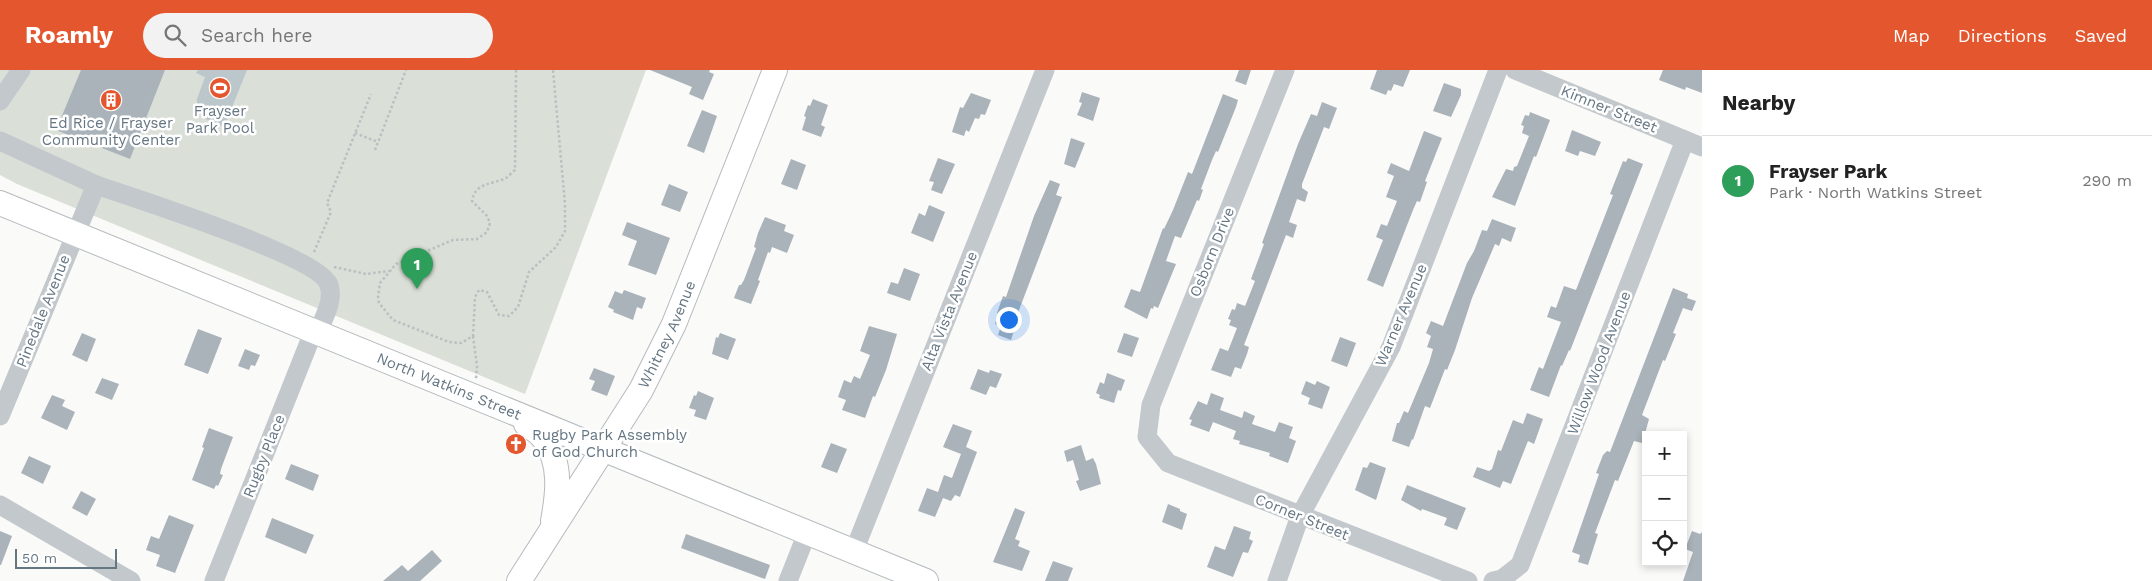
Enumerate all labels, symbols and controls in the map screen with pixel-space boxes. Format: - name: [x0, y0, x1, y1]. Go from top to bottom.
- search box: [143, 13, 493, 58]
- text: Roamly: [25, 21, 113, 49]
- icon: search: [161, 21, 189, 49]
- text: Search here: [201, 24, 312, 47]
- text: Map: [1893, 25, 1930, 46]
- text: Directions: [1958, 25, 2047, 46]
- text: Saved: [2075, 25, 2127, 46]
- sports icon: Frayser Park Pool: [208, 76, 232, 100]
- street label: Kimner Street: [1558, 82, 1660, 137]
- building icon: Ed Rice / Frayser Community Center: [99, 88, 123, 112]
- text: Nearby: [1722, 90, 1795, 115]
- place label: Frayser Park Pool: [186, 102, 255, 137]
- place label: Ed Rice / Frayser Community Center: [42, 114, 180, 149]
- text: Frayser Park: [1769, 160, 1887, 183]
- text: 1: [1735, 171, 1741, 190]
- text: 290 m: [2082, 171, 2132, 190]
- text: Park · North Watkins Street: [1769, 183, 1982, 202]
- street label: Osborn Drive: [1186, 204, 1238, 300]
- pin: 1: [401, 248, 433, 289]
- street label: Alta Vista Avenue: [917, 249, 981, 373]
- street label: Pinedale Avenue: [12, 252, 74, 370]
- street label: Warner Avenue: [1371, 261, 1431, 369]
- street label: Whitney Avenue: [634, 278, 699, 391]
- street label: Willow Wood Avenue: [1563, 289, 1635, 437]
- your location: [996, 307, 1022, 333]
- street label: North Watkins Street: [374, 349, 525, 424]
- street label: Rugby Place: [239, 412, 289, 500]
- place label: Rugby Park Assembly of God Church: [532, 426, 687, 461]
- map controls: [1642, 431, 1687, 566]
- button: +: [1642, 431, 1687, 476]
- church icon: Rugby Park Assembly of God Church: [504, 432, 528, 456]
- button: −: [1642, 476, 1687, 521]
- street label: Corner Street: [1253, 490, 1352, 544]
- button: locate: [1642, 521, 1687, 566]
- scale bar: [15, 546, 118, 569]
- text: 50 m: [22, 550, 57, 566]

